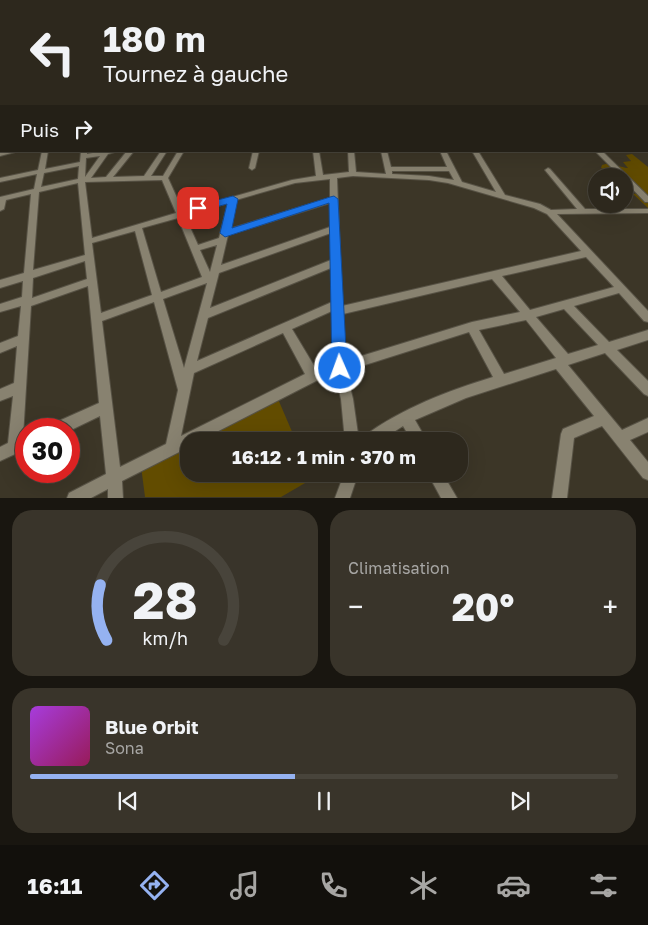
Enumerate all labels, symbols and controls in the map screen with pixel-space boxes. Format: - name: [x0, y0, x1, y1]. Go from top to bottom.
- text: 180 m: [103, 18, 206, 60]
- icon: left: [20, 20, 85, 85]
- text: Tournez à gauche: [103, 60, 288, 87]
- icon: right: [69, 115, 97, 143]
- text: Puis: [20, 118, 59, 141]
- map controls: [588, 168, 633, 213]
- button: sound: [588, 168, 633, 213]
- pin: [177, 187, 219, 229]
- icon: arrive: [184, 194, 212, 222]
- position arrow: [313, 341, 365, 393]
- speed limit sign: 30: [15, 418, 80, 483]
- text: 16:12 · 1 min · 370 m: [232, 445, 416, 468]
- text: Climatisation: [348, 558, 450, 578]
- text: 28: [132, 568, 198, 630]
- text: 20°: [452, 584, 514, 629]
- text: −: [348, 590, 363, 623]
- text: +: [603, 590, 618, 623]
- text: km/h: [142, 627, 188, 649]
- text: Blue Orbit: [105, 715, 199, 738]
- text: Sona: [105, 738, 144, 758]
- icon: previous: [114, 787, 142, 815]
- icon: pause: [310, 787, 338, 815]
- icon: next: [506, 787, 534, 815]
- icon: directions: [137, 868, 172, 903]
- icon: music: [227, 868, 262, 903]
- icon: phone: [316, 868, 351, 903]
- icon: climate: [406, 868, 441, 903]
- icon: car: [496, 868, 531, 903]
- icon: filters: [586, 868, 621, 903]
- text: 16:11: [27, 872, 82, 899]

